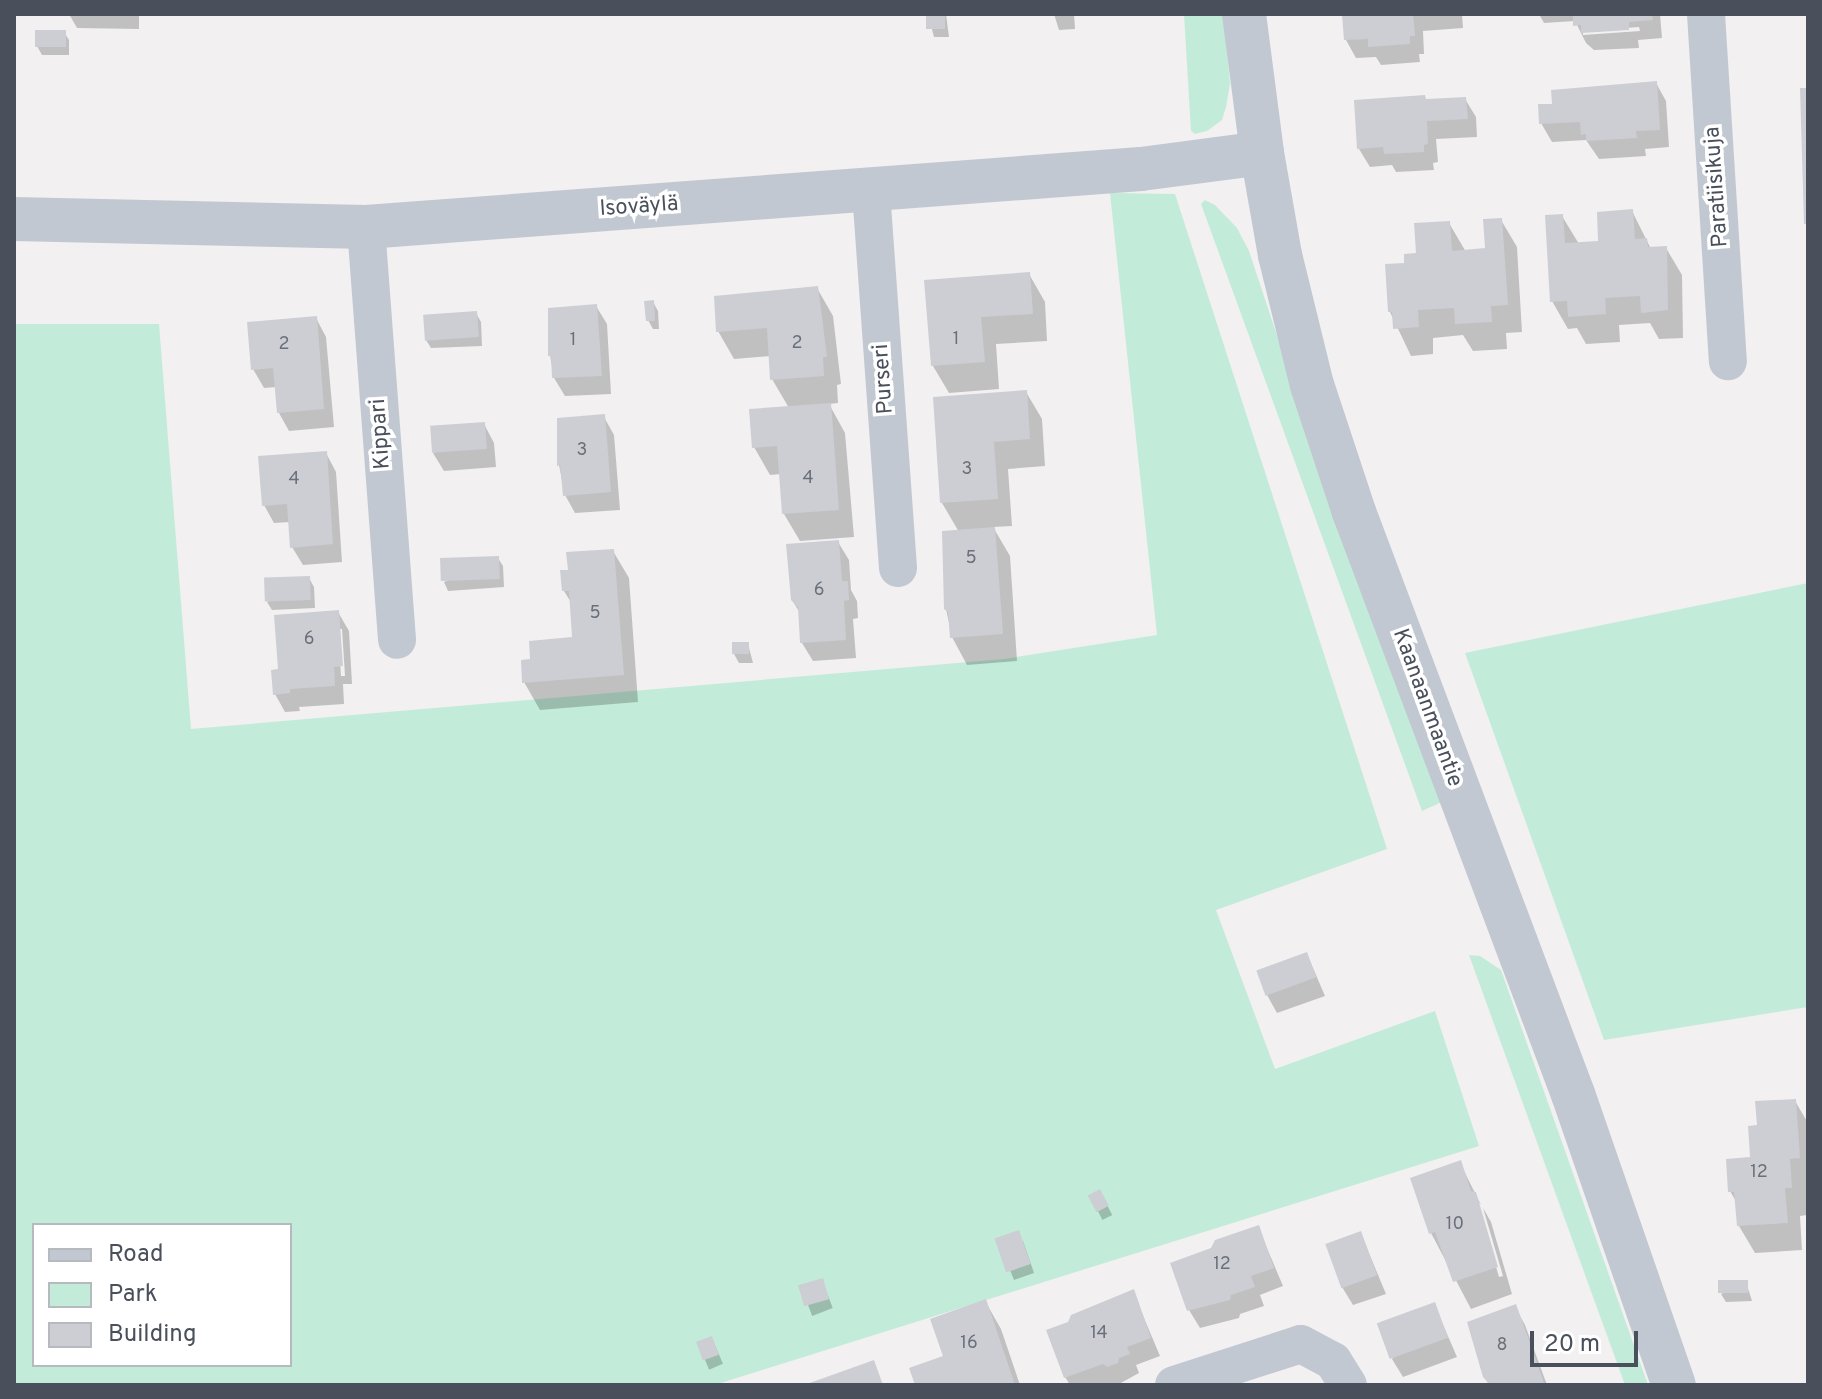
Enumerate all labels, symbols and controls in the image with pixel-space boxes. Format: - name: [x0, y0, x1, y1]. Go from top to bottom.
- street label: Paratiisikuja: [1700, 126, 1734, 248]
- street label: Isoväylä: [599, 191, 679, 223]
- house number: 1: [953, 329, 959, 351]
- house number: 1: [570, 330, 576, 352]
- house number: 2: [791, 333, 803, 355]
- house number: 2: [278, 334, 290, 356]
- street label: Purseri: [868, 343, 900, 415]
- street label: Kippari: [365, 398, 397, 470]
- house number: 3: [577, 440, 587, 462]
- house number: 3: [962, 459, 972, 481]
- house number: 4: [802, 468, 814, 490]
- house number: 4: [288, 469, 300, 491]
- house number: 5: [965, 548, 977, 570]
- house number: 6: [814, 580, 824, 602]
- house number: 5: [589, 603, 601, 625]
- street label: Kaanaanmaantie: [1386, 625, 1468, 791]
- house number: 6: [304, 629, 314, 651]
- house number: 12: [1750, 1162, 1768, 1184]
- house number: 10: [1446, 1214, 1464, 1236]
- legend: [32, 1223, 292, 1367]
- text: Road: [108, 1240, 164, 1270]
- house number: 12: [1213, 1254, 1231, 1276]
- text: Park: [108, 1280, 158, 1310]
- scale bar: [1534, 1315, 1642, 1365]
- text: Building: [108, 1320, 197, 1350]
- house number: 14: [1090, 1323, 1108, 1345]
- text: 20 m: [1544, 1330, 1600, 1360]
- house number: 16: [960, 1333, 978, 1355]
- house number: 8: [1497, 1335, 1507, 1357]

